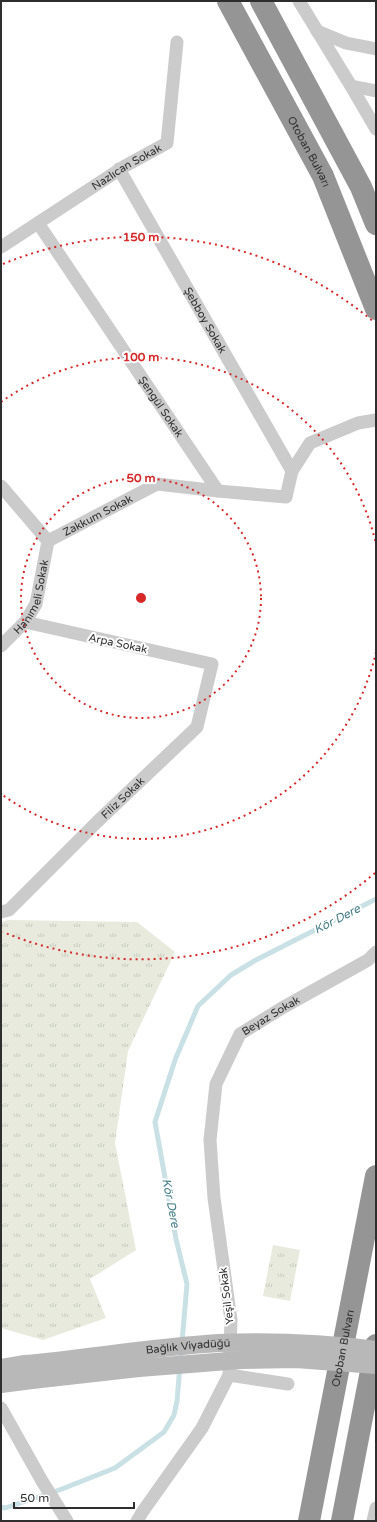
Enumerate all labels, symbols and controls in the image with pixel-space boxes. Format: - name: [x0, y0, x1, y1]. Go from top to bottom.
- street label: Otoban Bulvarı: [285, 114, 333, 189]
- street label: Nazlıcan Sokak: [89, 141, 164, 193]
- text: 150 m: [123, 230, 159, 244]
- street label: Şebboy Sokak: [181, 285, 229, 356]
- text: 100 m: [123, 350, 159, 364]
- street label: Şengül Sokak: [136, 374, 186, 440]
- text: 50 m: [126, 471, 156, 485]
- street label: Zakkum Sokak: [61, 492, 135, 539]
- street label: Hanımeli Sokak: [11, 559, 51, 637]
- centre of rings: [134, 591, 148, 605]
- street label: Arpa Sokak: [87, 631, 149, 656]
- street label: Filiz Sokak: [99, 774, 147, 822]
- water label: Kör Dere: [312, 901, 363, 937]
- street label: Beyaz Sokak: [239, 993, 302, 1038]
- water label: Kör Dere: [159, 1177, 183, 1230]
- street label: Yeşil Sokak: [217, 1267, 236, 1325]
- street label: Otoban Bulvarı: [329, 1309, 357, 1388]
- street label: Bağlık Viyadüğü: [145, 1337, 230, 1357]
- scale bar: [14, 1484, 134, 1510]
- text: 50 m: [20, 1491, 49, 1505]

